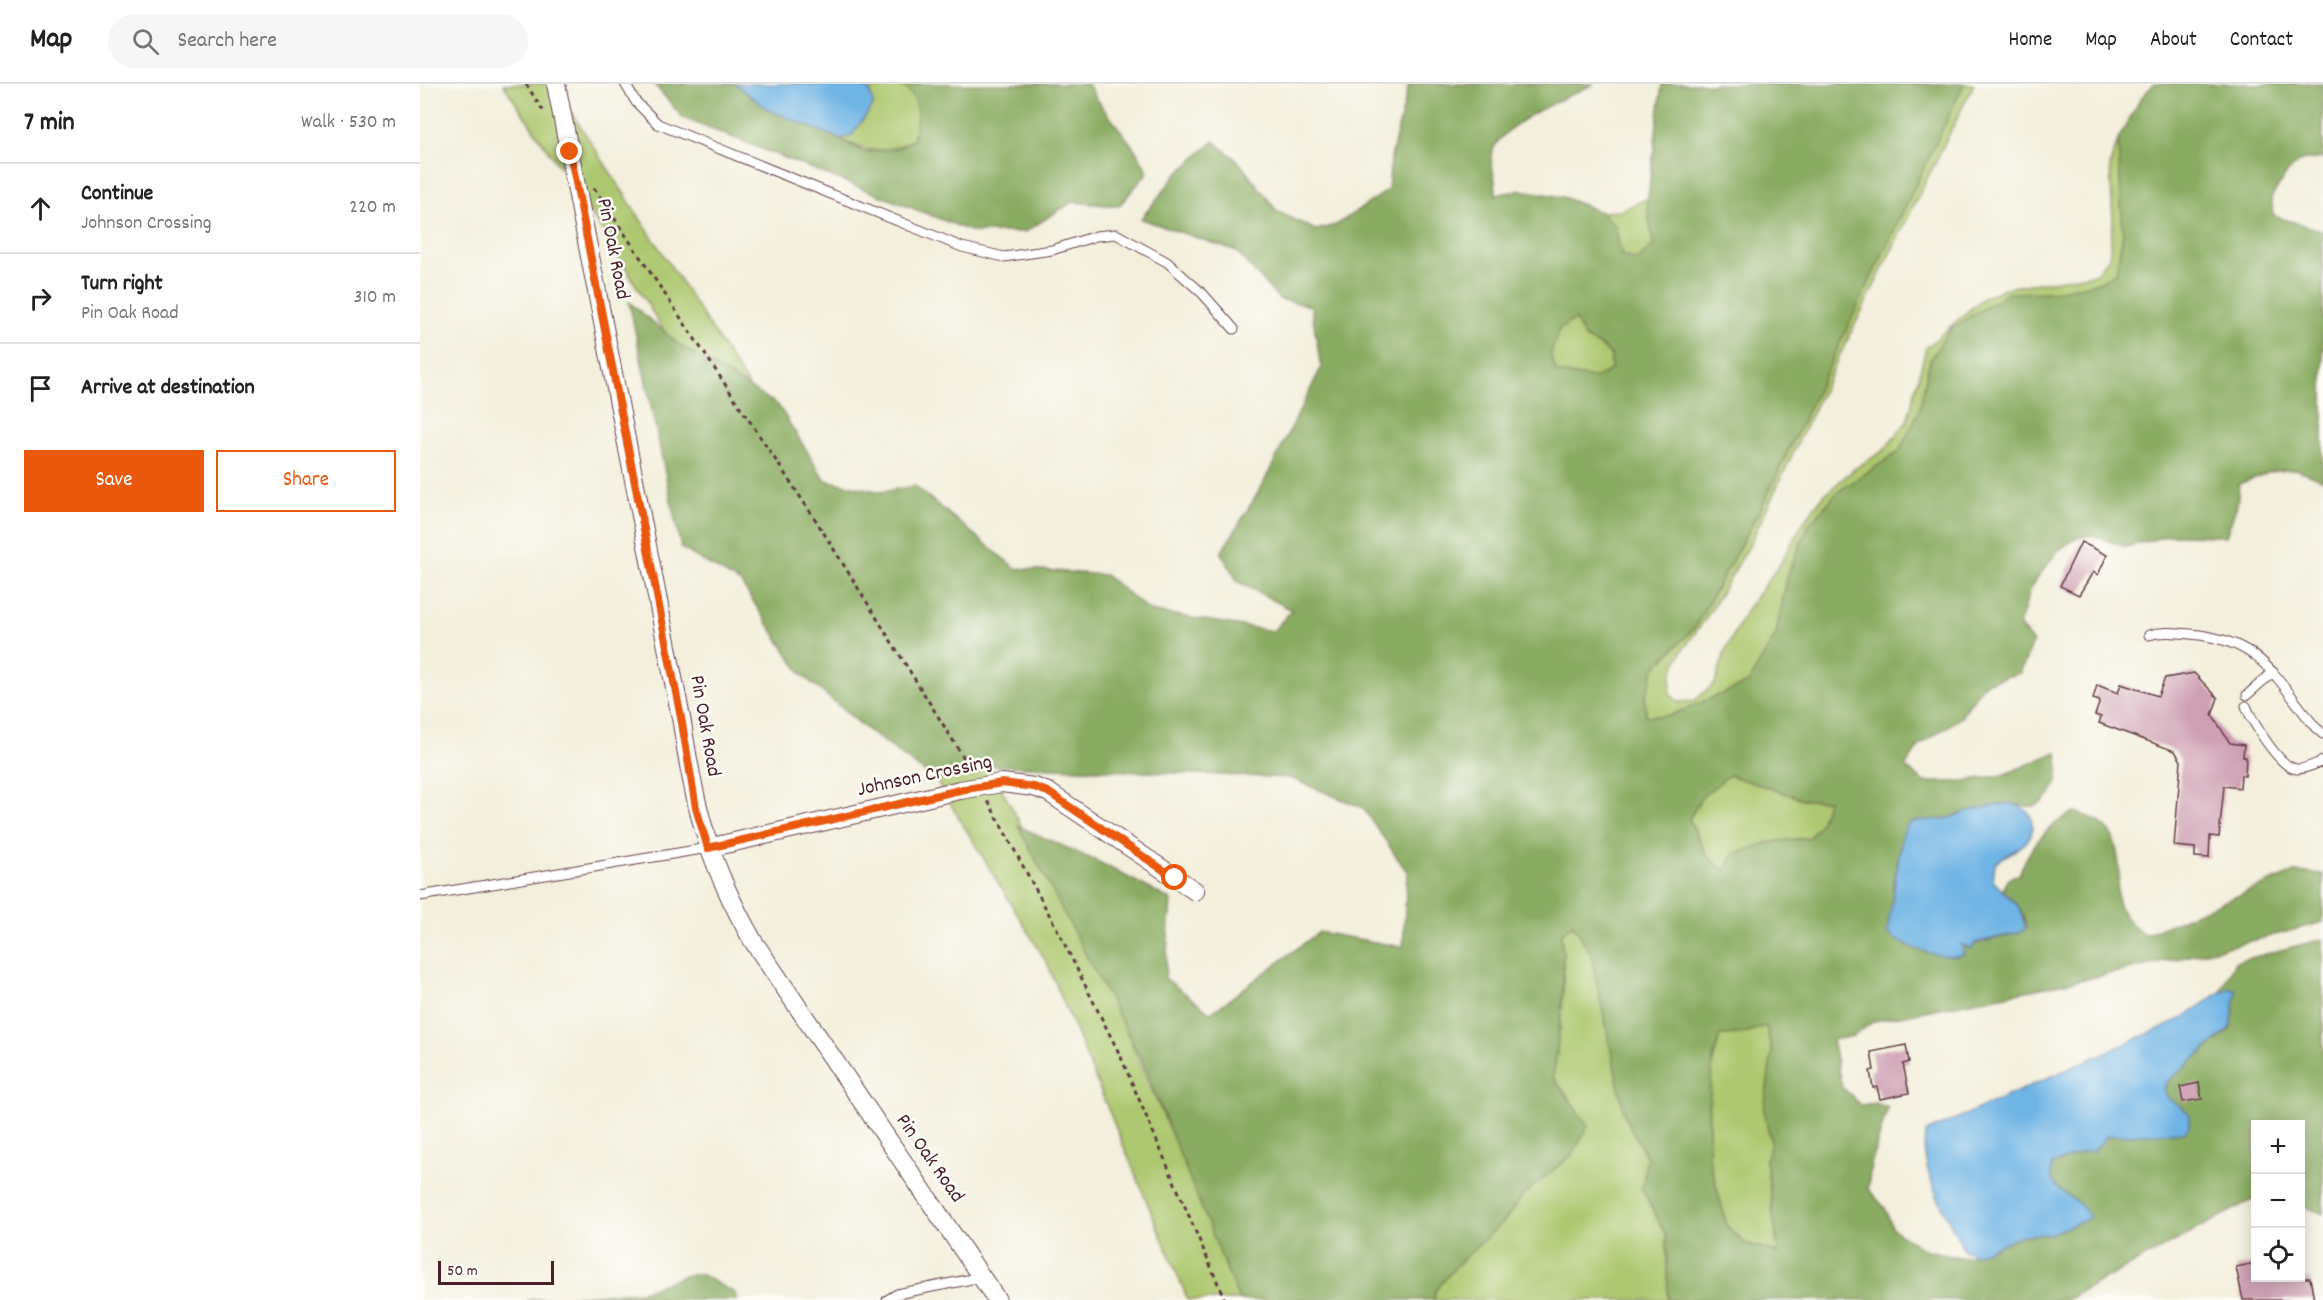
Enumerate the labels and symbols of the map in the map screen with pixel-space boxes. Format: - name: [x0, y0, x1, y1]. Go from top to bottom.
- route end: [556, 138, 582, 164]
- street label: Pin Oak Road: [587, 196, 637, 302]
- street label: Pin Oak Road: [680, 673, 728, 779]
- street label: Johnson Crossing: [855, 748, 995, 806]
- route start: [1161, 864, 1187, 890]
- street label: Pin Oak Road: [887, 1108, 971, 1210]
- scale bar: [438, 1258, 554, 1286]

